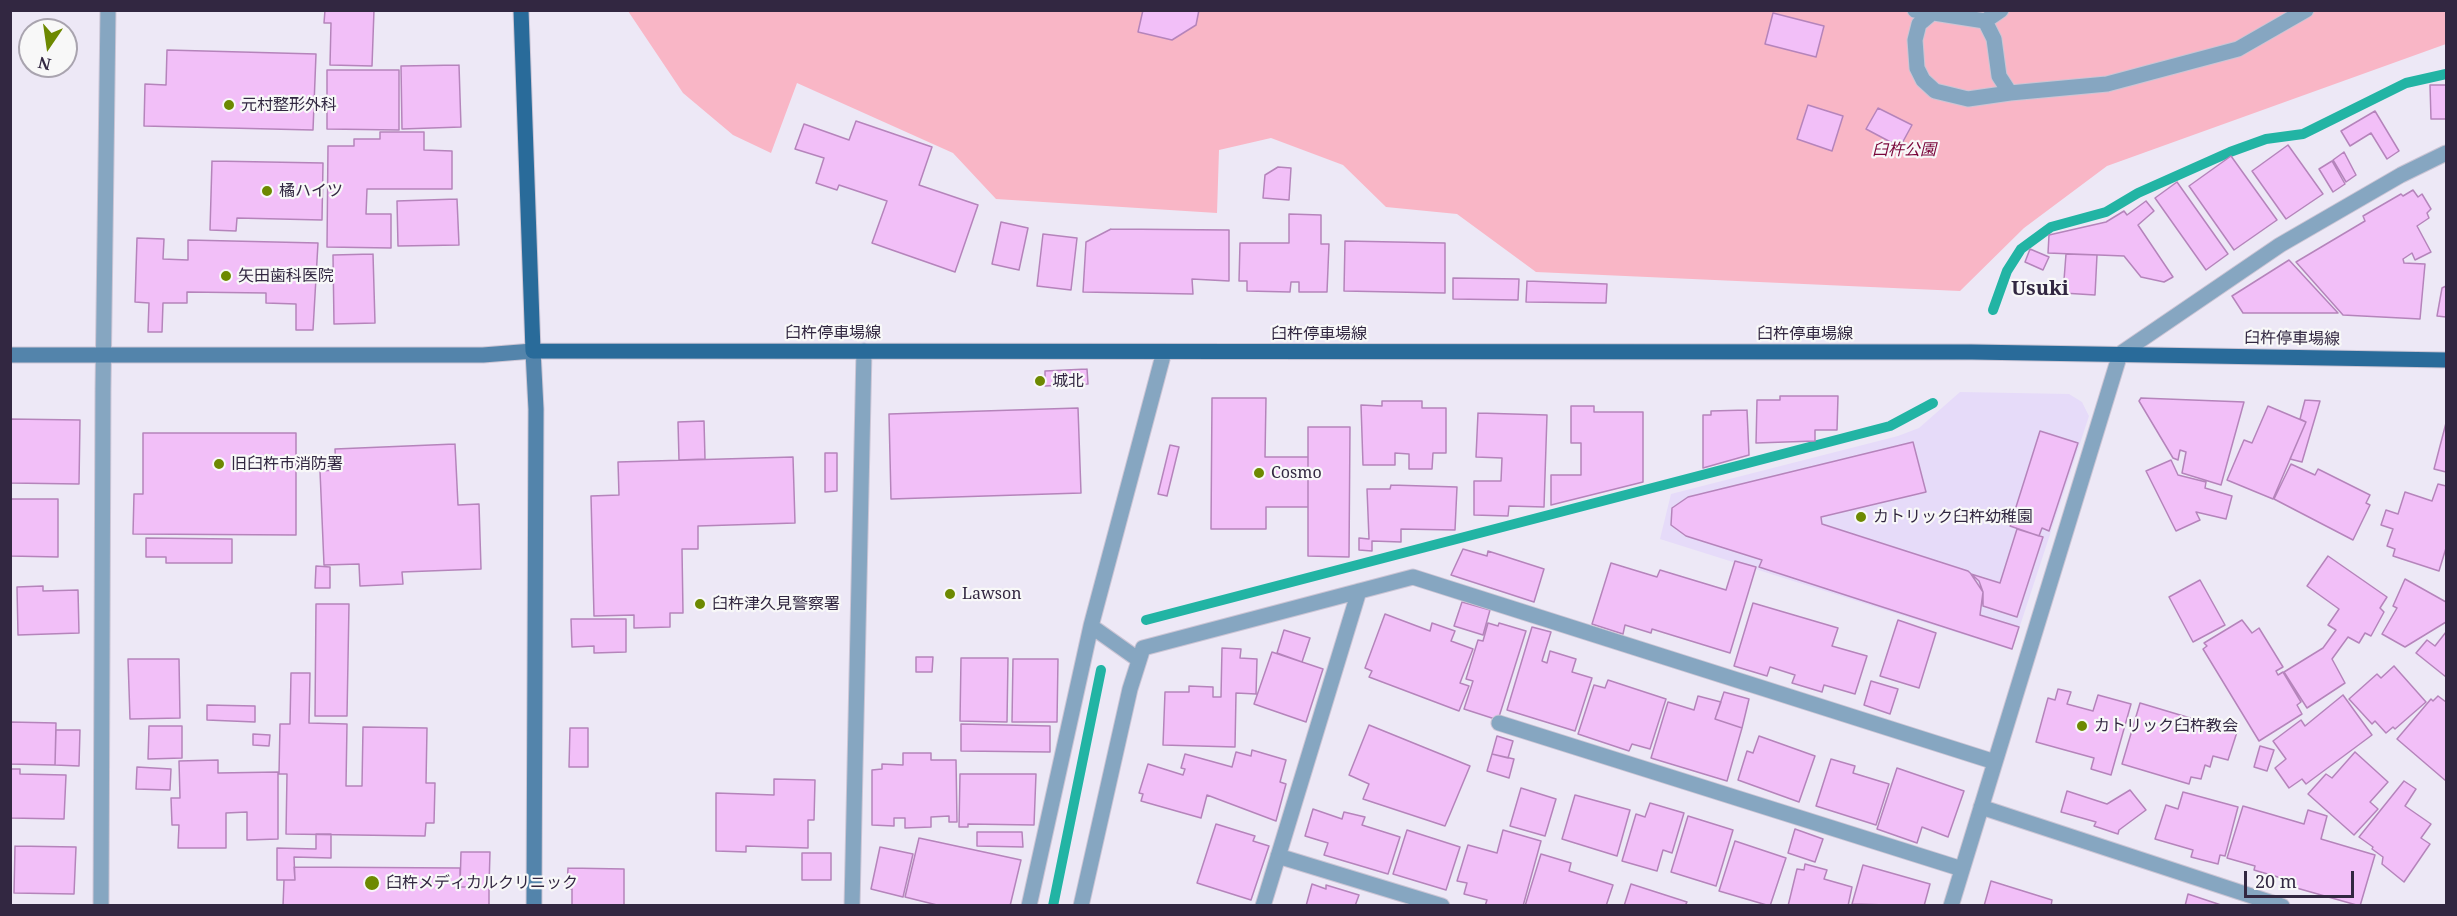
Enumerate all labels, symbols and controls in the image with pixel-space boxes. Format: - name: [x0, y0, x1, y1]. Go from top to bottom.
- north arrow: [18, 18, 78, 78]
- text: N: [36, 51, 53, 76]
- place label: 元村整形外科: [241, 95, 337, 115]
- marker: 元村整形外科: [222, 98, 236, 112]
- park label: 臼杵公園: [1872, 140, 1936, 160]
- place label: 橘ハイツ: [279, 181, 343, 201]
- marker: 橘ハイツ: [260, 184, 274, 198]
- place label: 矢田歯科医院: [238, 266, 334, 286]
- marker: 矢田歯科医院: [219, 269, 233, 283]
- district label: Usuki: [2011, 277, 2069, 301]
- street label: 臼杵停車場線: [785, 323, 881, 343]
- street label: 臼杵停車場線: [1271, 324, 1367, 344]
- street label: 臼杵停車場線: [1757, 324, 1853, 344]
- street label: 臼杵停車場線: [2244, 329, 2340, 349]
- place label: 城北: [1052, 371, 1084, 391]
- marker: 城北: [1033, 374, 1047, 388]
- place label: 旧臼杵市消防署: [231, 454, 343, 474]
- marker: 旧臼杵市消防署: [212, 457, 226, 471]
- place label: Cosmo: [1271, 463, 1322, 483]
- marker: Cosmo: [1252, 466, 1266, 480]
- place label: カトリック臼杵幼稚園: [1873, 507, 2033, 527]
- marker: カトリック臼杵幼稚園: [1854, 510, 1868, 524]
- place label: Lawson: [962, 584, 1022, 604]
- marker: Lawson: [943, 587, 957, 601]
- place label: 臼杵津久見警察署: [712, 594, 840, 614]
- marker: 臼杵津久見警察署: [693, 597, 707, 611]
- place label: カトリック臼杵教会: [2094, 716, 2238, 736]
- marker: カトリック臼杵教会: [2075, 719, 2089, 733]
- scale bar: [2247, 859, 2356, 897]
- text: 20 m: [2255, 869, 2297, 893]
- place label: 臼杵メディカルクリニック: [386, 873, 578, 893]
- marker: 臼杵メディカルクリニック: [363, 874, 381, 892]

